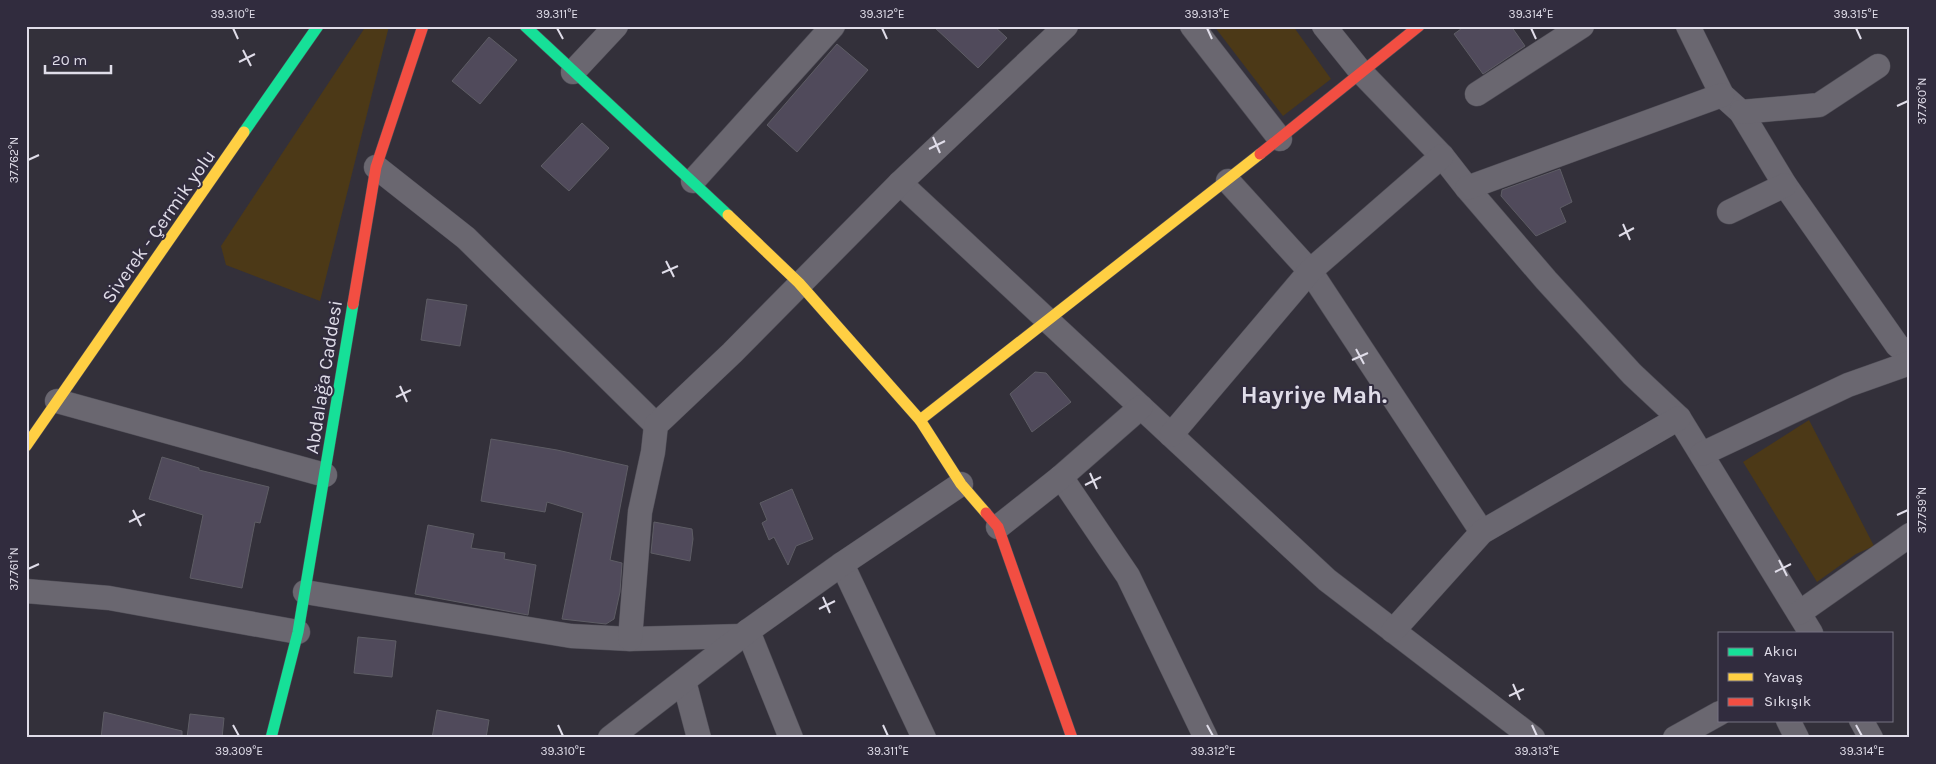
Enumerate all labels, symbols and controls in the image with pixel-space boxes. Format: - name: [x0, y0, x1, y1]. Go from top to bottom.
- text: 39.310°E: [210, 7, 256, 21]
- text: 39.311°E: [536, 7, 578, 21]
- text: 39.312°E: [859, 7, 905, 21]
- text: 39.313°E: [1184, 7, 1230, 21]
- text: 39.314°E: [1509, 7, 1553, 21]
- text: 39.315°E: [1834, 7, 1878, 21]
- scale bar: [45, 42, 111, 74]
- text: 20 m: [52, 51, 87, 69]
- text: 37.760°N: [1915, 78, 1929, 124]
- text: 37.762°N: [7, 137, 21, 183]
- street label: Siverek - Çermik yolu: [97, 146, 220, 308]
- street label: Abdalağa Caddesi: [301, 299, 347, 456]
- district label: Hayriye Mah.: [1241, 381, 1387, 409]
- text: 37.759°N: [1915, 487, 1929, 533]
- text: 37.761°N: [7, 547, 21, 591]
- legend: [1718, 632, 1894, 722]
- text: Akıcı: [1764, 642, 1798, 660]
- text: Yavaş: [1764, 668, 1803, 686]
- text: Sıkışık: [1764, 692, 1811, 710]
- text: 39.309°E: [215, 744, 263, 758]
- text: 39.310°E: [540, 744, 586, 758]
- text: 39.311°E: [867, 744, 909, 758]
- text: 39.312°E: [1190, 744, 1236, 758]
- text: 39.313°E: [1514, 744, 1560, 758]
- text: 39.314°E: [1840, 744, 1884, 758]

